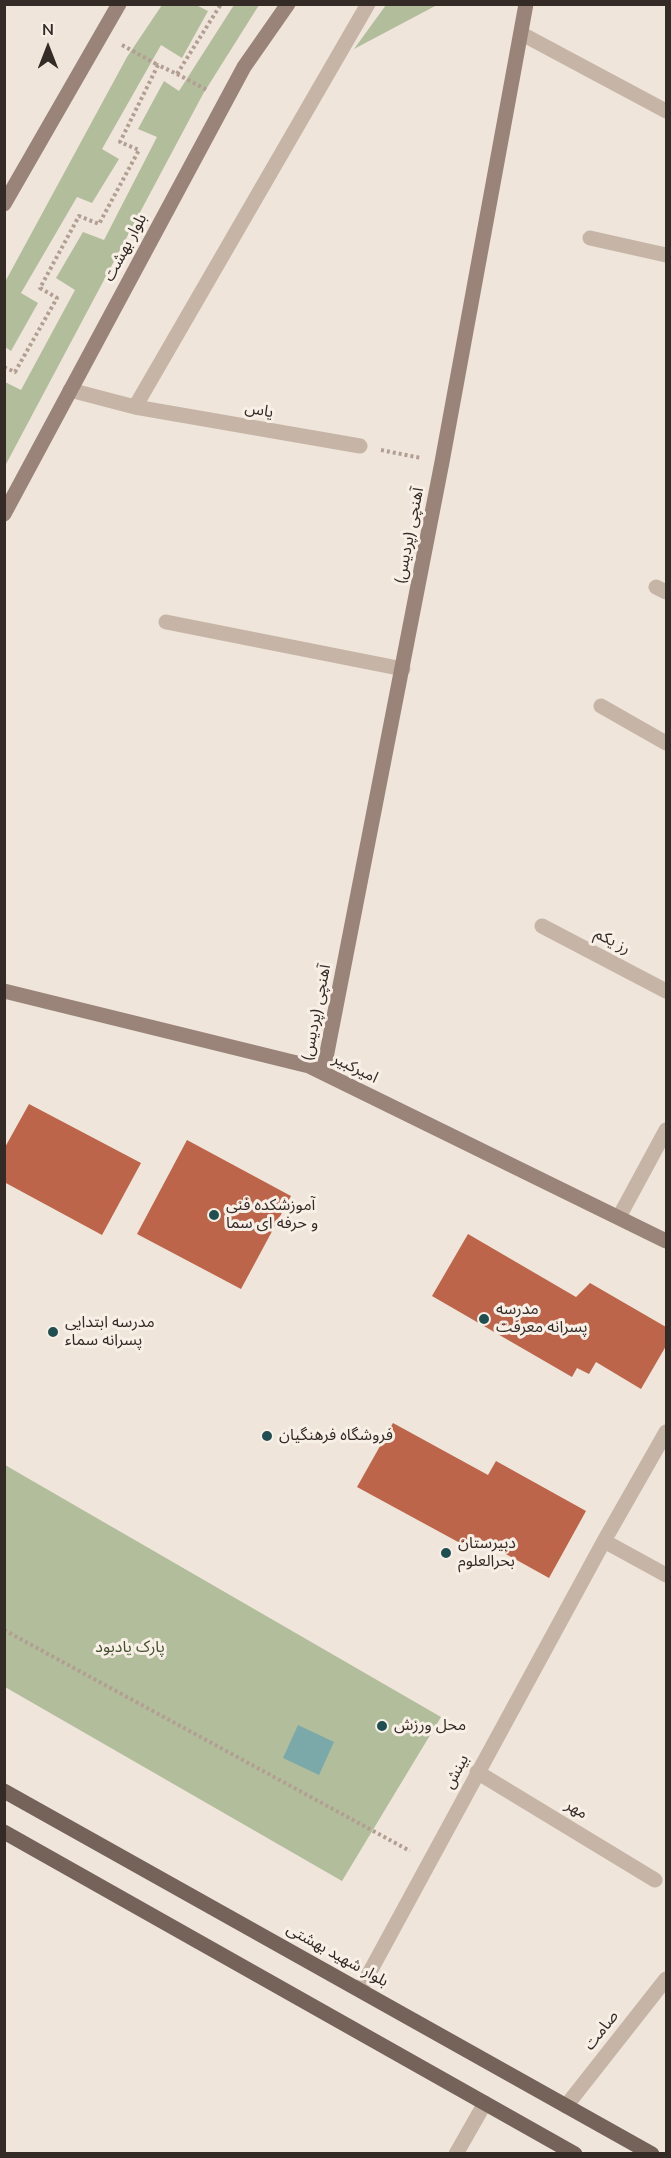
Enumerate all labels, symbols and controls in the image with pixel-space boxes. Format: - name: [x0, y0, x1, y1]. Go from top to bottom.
- north arrow: [18, 18, 78, 78]
- text: N: [42, 19, 54, 41]
- street label: بلوار بهشت: [100, 211, 152, 285]
- street label: یاس: [243, 399, 275, 423]
- street label: آهنچی (پردیس): [391, 486, 429, 586]
- street label: رز یکم: [591, 925, 633, 959]
- street label: آهنچی (پردیس): [298, 963, 336, 1063]
- street label: امیرکبیر: [329, 1050, 381, 1088]
- place label: آموزشکده فنی و حرفه ای سما: [226, 1196, 318, 1234]
- marker: آموزشکده فنی و حرفه ای سما: [207, 1208, 221, 1222]
- place label: مدرسه پسرانه معرفت: [496, 1300, 588, 1338]
- marker: مدرسه پسرانه معرفت: [477, 1312, 491, 1326]
- place label: مدرسه ابتدایی پسرانه سماء: [65, 1313, 155, 1351]
- marker: مدرسه ابتدایی پسرانه سماء: [46, 1325, 60, 1339]
- place label: فروشگاه فرهنگیان: [279, 1426, 393, 1446]
- marker: فروشگاه فرهنگیان: [260, 1429, 274, 1443]
- place label: دبیرستان بحرالعلوم: [458, 1534, 516, 1572]
- marker: دبیرستان بحرالعلوم: [439, 1546, 453, 1560]
- park label: پارک یادبود: [95, 1638, 165, 1658]
- place label: محل ورزش: [394, 1716, 466, 1736]
- marker: محل ورزش: [375, 1719, 389, 1733]
- street label: بینش: [440, 1752, 474, 1792]
- street label: مهر: [561, 1796, 591, 1824]
- street label: بلوار شهید بهشتی: [283, 1920, 391, 1992]
- street label: صامت: [581, 2007, 623, 2055]

